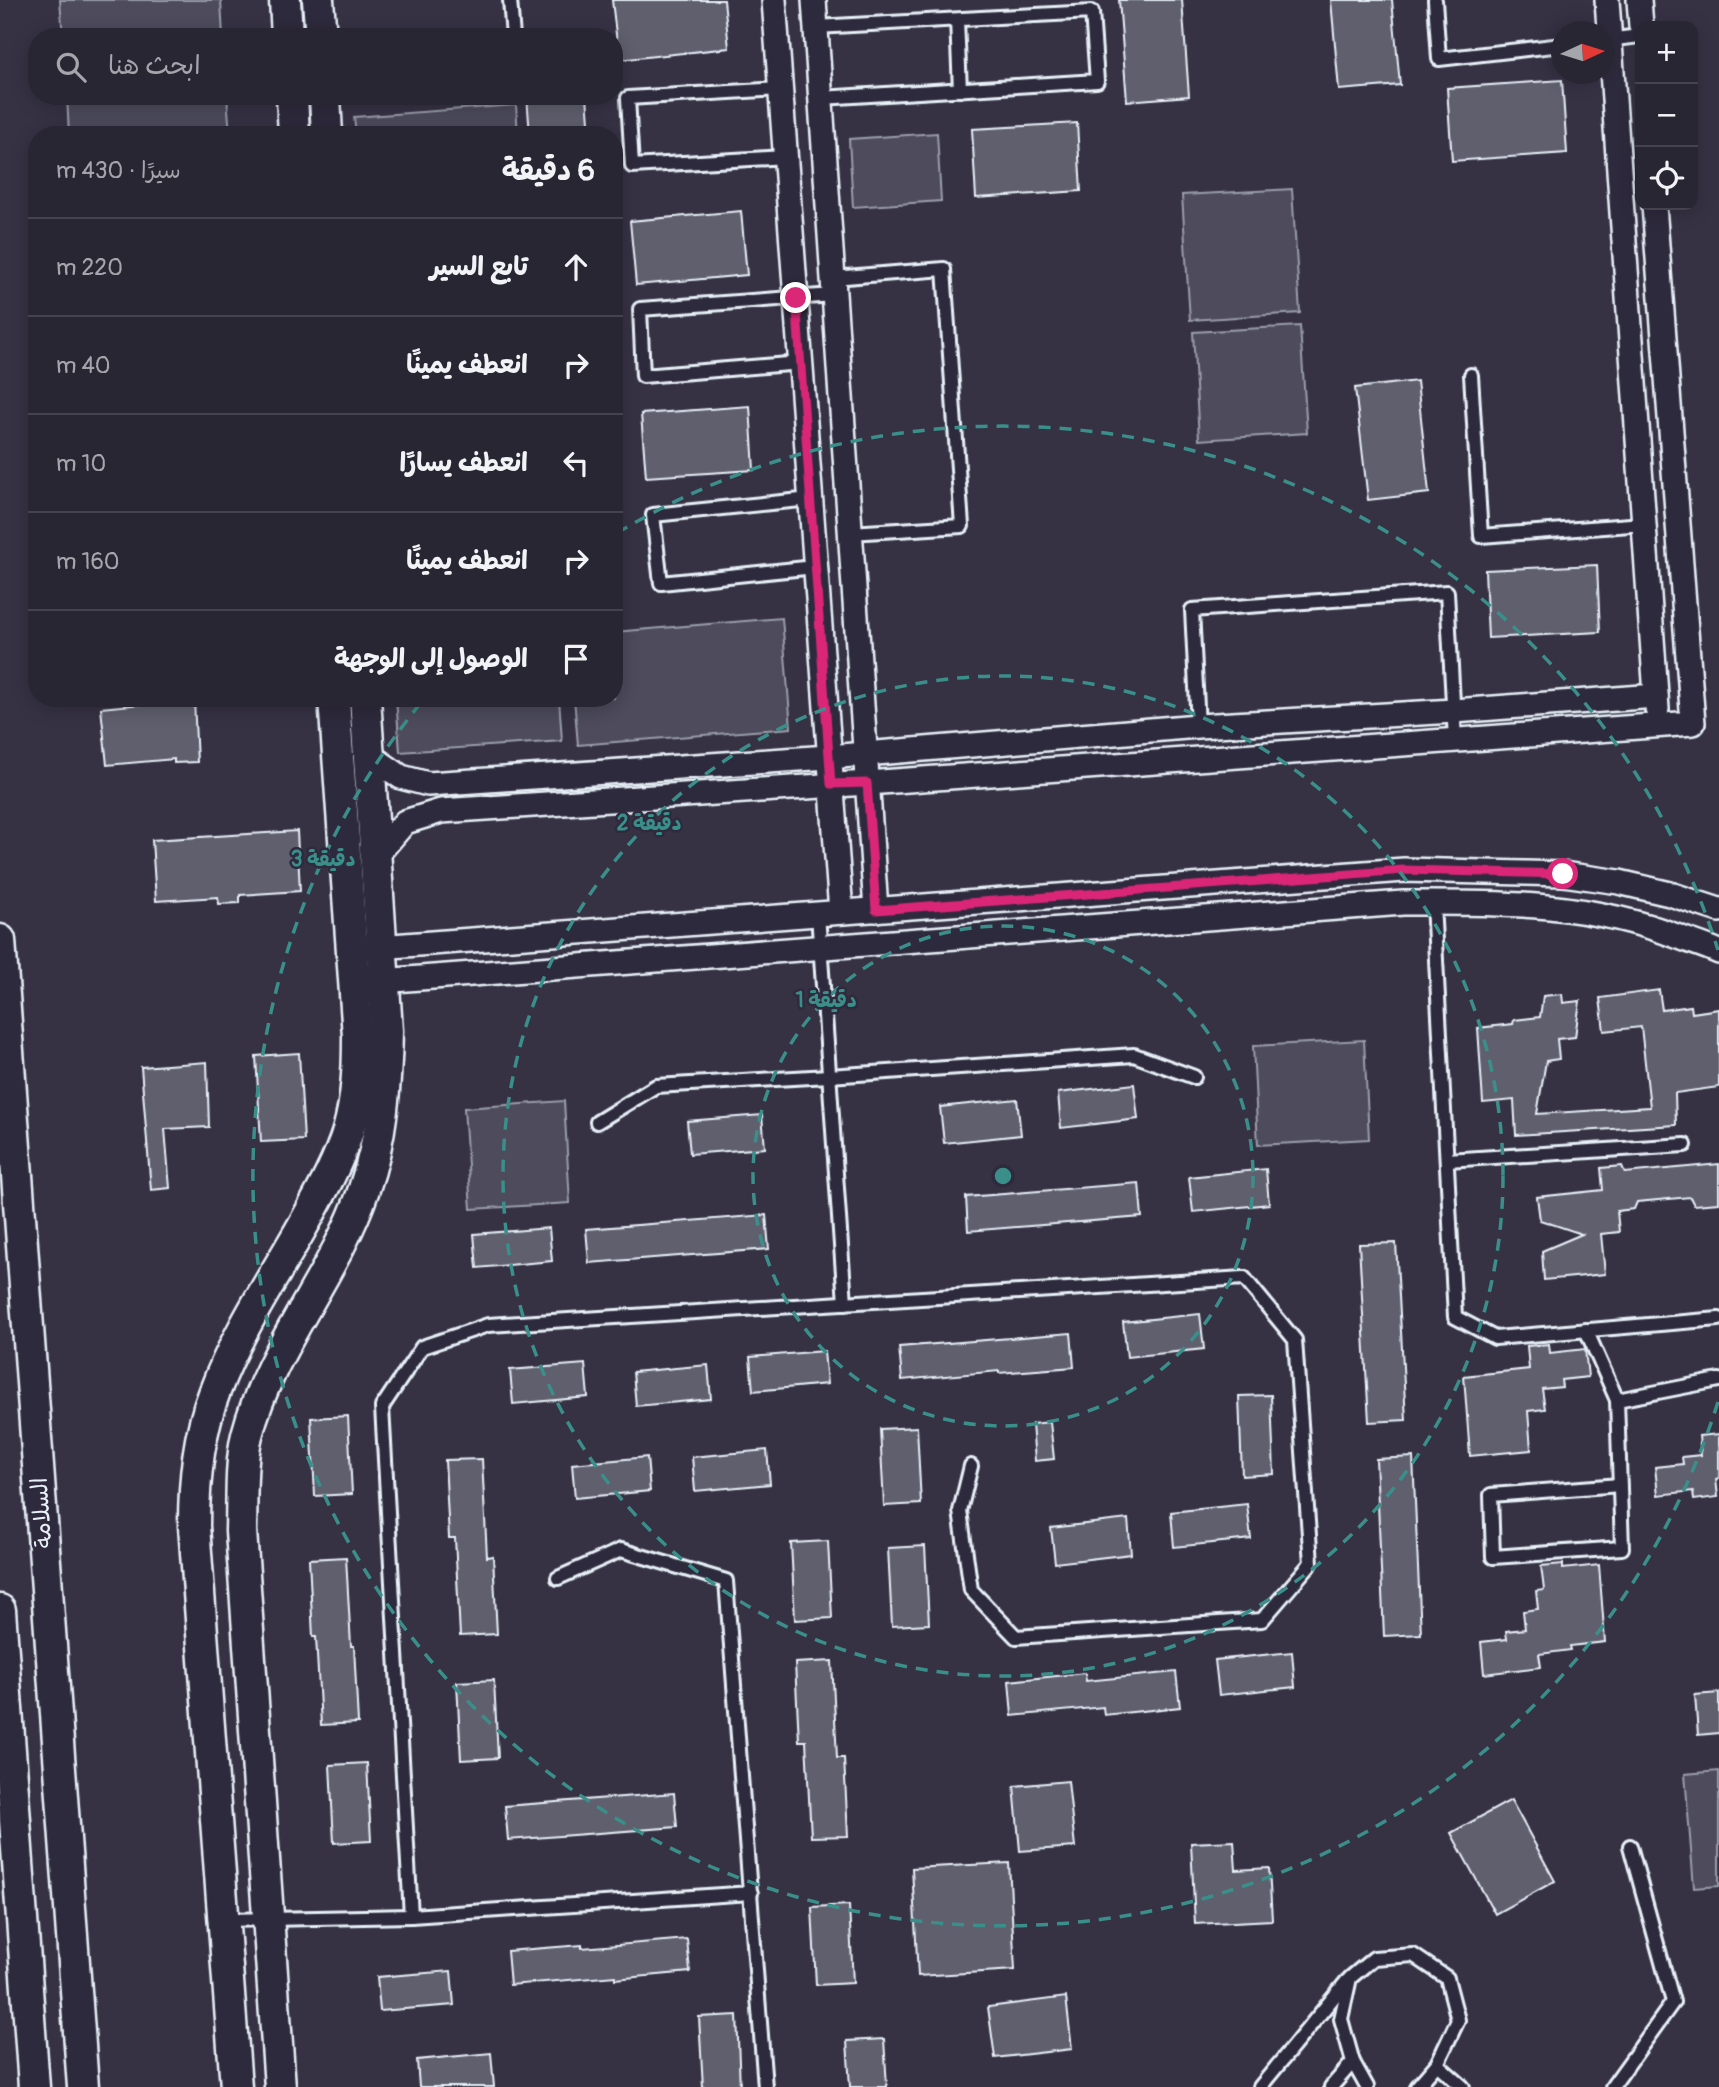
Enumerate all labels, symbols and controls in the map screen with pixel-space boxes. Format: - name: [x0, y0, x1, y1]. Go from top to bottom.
- north arrow: [1551, 21, 1614, 84]
- map controls: [1635, 21, 1698, 210]
- button: +: [1635, 21, 1698, 84]
- search box: [28, 28, 623, 105]
- icon: search: [52, 48, 90, 86]
- text: ابحث هنا: [108, 50, 201, 82]
- button: −: [1635, 84, 1698, 147]
- button: locate: [1635, 147, 1698, 210]
- text: 6 دقيقة: [502, 152, 595, 189]
- text: سيرًا · 430 m: [56, 156, 181, 185]
- icon: ahead: [557, 248, 595, 286]
- text: تابع السير: [430, 251, 528, 283]
- text: 220 m: [56, 253, 123, 282]
- route end: [780, 282, 811, 313]
- icon: right: [557, 346, 595, 384]
- text: انعطف يمينًا: [406, 349, 528, 381]
- text: 40 m: [56, 351, 111, 380]
- icon: left: [557, 444, 595, 482]
- text: انعطف يسارًا: [399, 447, 528, 479]
- text: 10 m: [56, 449, 106, 478]
- icon: right: [557, 542, 595, 580]
- text: انعطف يمينًا: [406, 545, 528, 577]
- text: 160 m: [56, 547, 120, 576]
- icon: arrive: [557, 640, 595, 678]
- text: الوصول إلى الوجهة: [334, 643, 528, 675]
- text: 2 دقيقة: [617, 810, 681, 837]
- text: 3 دقيقة: [291, 846, 355, 873]
- route start: [1547, 858, 1578, 889]
- text: 1 دقيقة: [795, 987, 857, 1014]
- centre of rings: [991, 1164, 1015, 1188]
- street label: السلامة: [25, 1477, 58, 1549]

